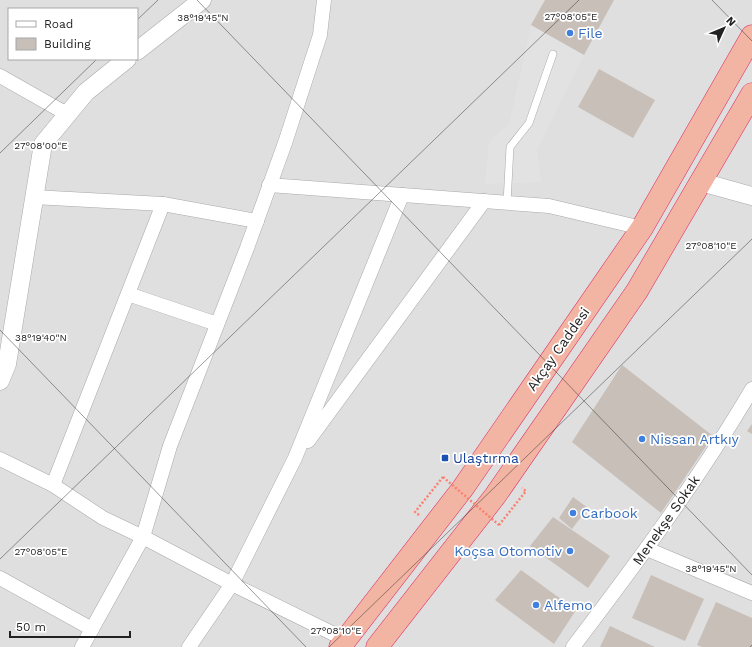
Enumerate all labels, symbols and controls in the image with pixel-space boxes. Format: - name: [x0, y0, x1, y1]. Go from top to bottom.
- legend: [8, 8, 138, 60]
- north arrow: [704, 8, 744, 48]
- text: 27°08'05"E: [544, 11, 598, 22]
- text: 38°19'45"N: [177, 12, 229, 23]
- text: N: [723, 14, 738, 29]
- text: Road: [44, 17, 73, 31]
- place label: File: [578, 25, 603, 41]
- marker: File: [565, 28, 575, 38]
- text: Building: [44, 37, 91, 51]
- text: 27°08'00"E: [14, 140, 68, 151]
- text: 27°08'10"E: [685, 240, 737, 251]
- street label: Akçay Caddesi: [523, 304, 593, 394]
- text: 38°19'40"N: [15, 332, 67, 343]
- place label: Nissan Artkıy: [650, 431, 740, 447]
- marker: Nissan Artkıy: [637, 434, 647, 444]
- place label: Ulaştırma: [453, 450, 519, 466]
- marker: Ulaştırma: [440, 453, 450, 463]
- street label: Menekşe Sokak: [629, 472, 703, 568]
- place label: Carbook: [581, 505, 638, 521]
- marker: Carbook: [568, 508, 578, 518]
- place label: Koçsa Otomotiv: [454, 543, 563, 559]
- text: 27°08'05"E: [14, 546, 68, 557]
- marker: Koçsa Otomotiv: [565, 546, 575, 556]
- text: 38°19'45"N: [685, 563, 737, 574]
- place label: Alfemo: [544, 597, 593, 613]
- marker: Alfemo: [531, 600, 541, 610]
- scale bar: [10, 613, 130, 639]
- text: 50 m: [16, 620, 46, 634]
- text: 27°08'10"E: [310, 625, 362, 636]

